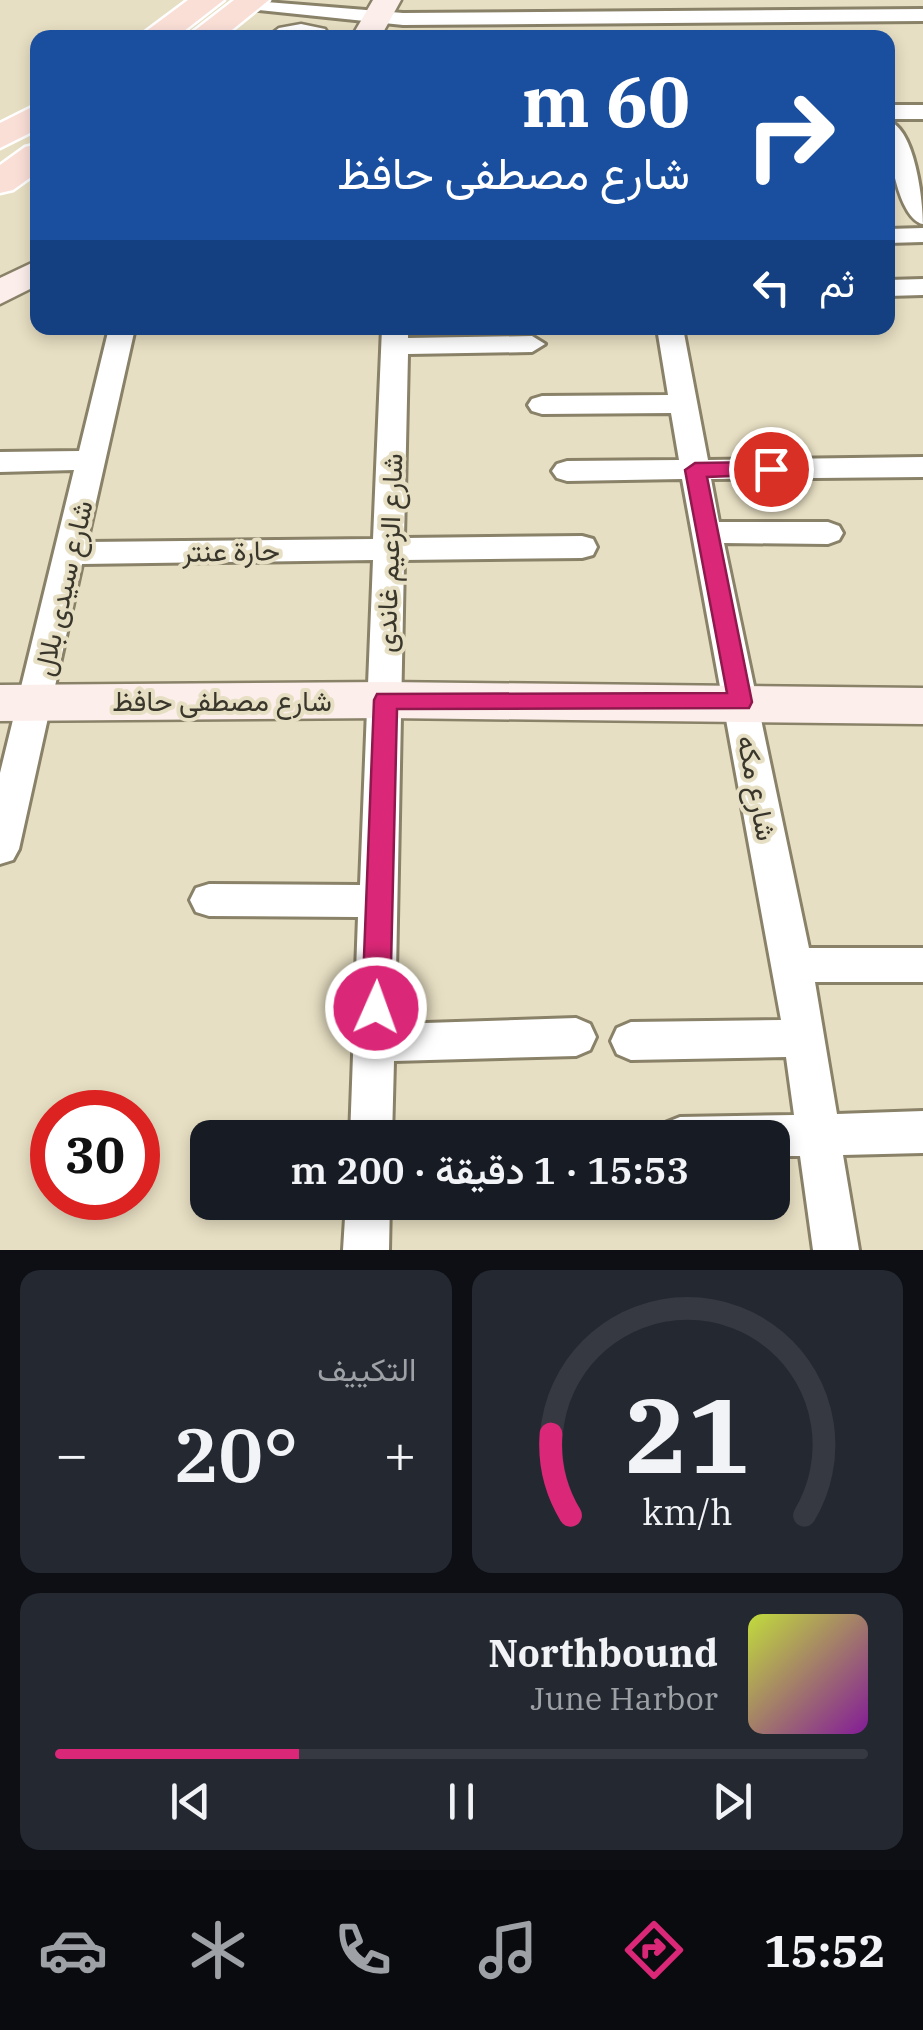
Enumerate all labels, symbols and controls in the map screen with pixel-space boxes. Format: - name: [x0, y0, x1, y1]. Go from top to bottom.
- text: 60 m: [522, 55, 690, 146]
- icon: right: [725, 70, 855, 200]
- text: شارع مصطفى حافظ: [337, 143, 690, 201]
- text: ثم: [819, 258, 855, 307]
- icon: left: [744, 260, 799, 315]
- pin: [729, 427, 814, 512]
- icon: arrive: [744, 442, 799, 497]
- street label: شارع الزعيم غاندى: [367, 453, 411, 653]
- street label: شارع سيدى بلال: [24, 496, 102, 680]
- street label: حارة عنتر: [181, 531, 280, 570]
- street label: شارع مصطفى حافظ: [112, 682, 332, 720]
- street label: شارع مكه: [728, 732, 786, 844]
- position arrow: [324, 956, 428, 1060]
- speed limit sign: 30: [30, 1090, 160, 1220]
- text: 15:53 · 1 دقيقة · 200 m: [291, 1145, 689, 1194]
- text: التكييف: [317, 1348, 417, 1390]
- text: 21: [625, 1366, 750, 1502]
- text: 20°: [173, 1405, 298, 1503]
- text: −: [55, 1418, 88, 1489]
- text: +: [383, 1418, 416, 1489]
- text: km/h: [642, 1488, 732, 1535]
- text: Northbound: [488, 1628, 718, 1677]
- text: June Harbor: [530, 1677, 718, 1719]
- icon: previous: [163, 1774, 218, 1829]
- icon: pause: [434, 1774, 489, 1829]
- icon: next: [705, 1774, 760, 1829]
- icon: car: [38, 1915, 108, 1985]
- icon: climate: [183, 1915, 253, 1985]
- icon: phone: [328, 1915, 398, 1985]
- icon: music: [473, 1915, 543, 1985]
- icon: directions: [619, 1915, 689, 1985]
- text: 15:52: [764, 1921, 885, 1979]

